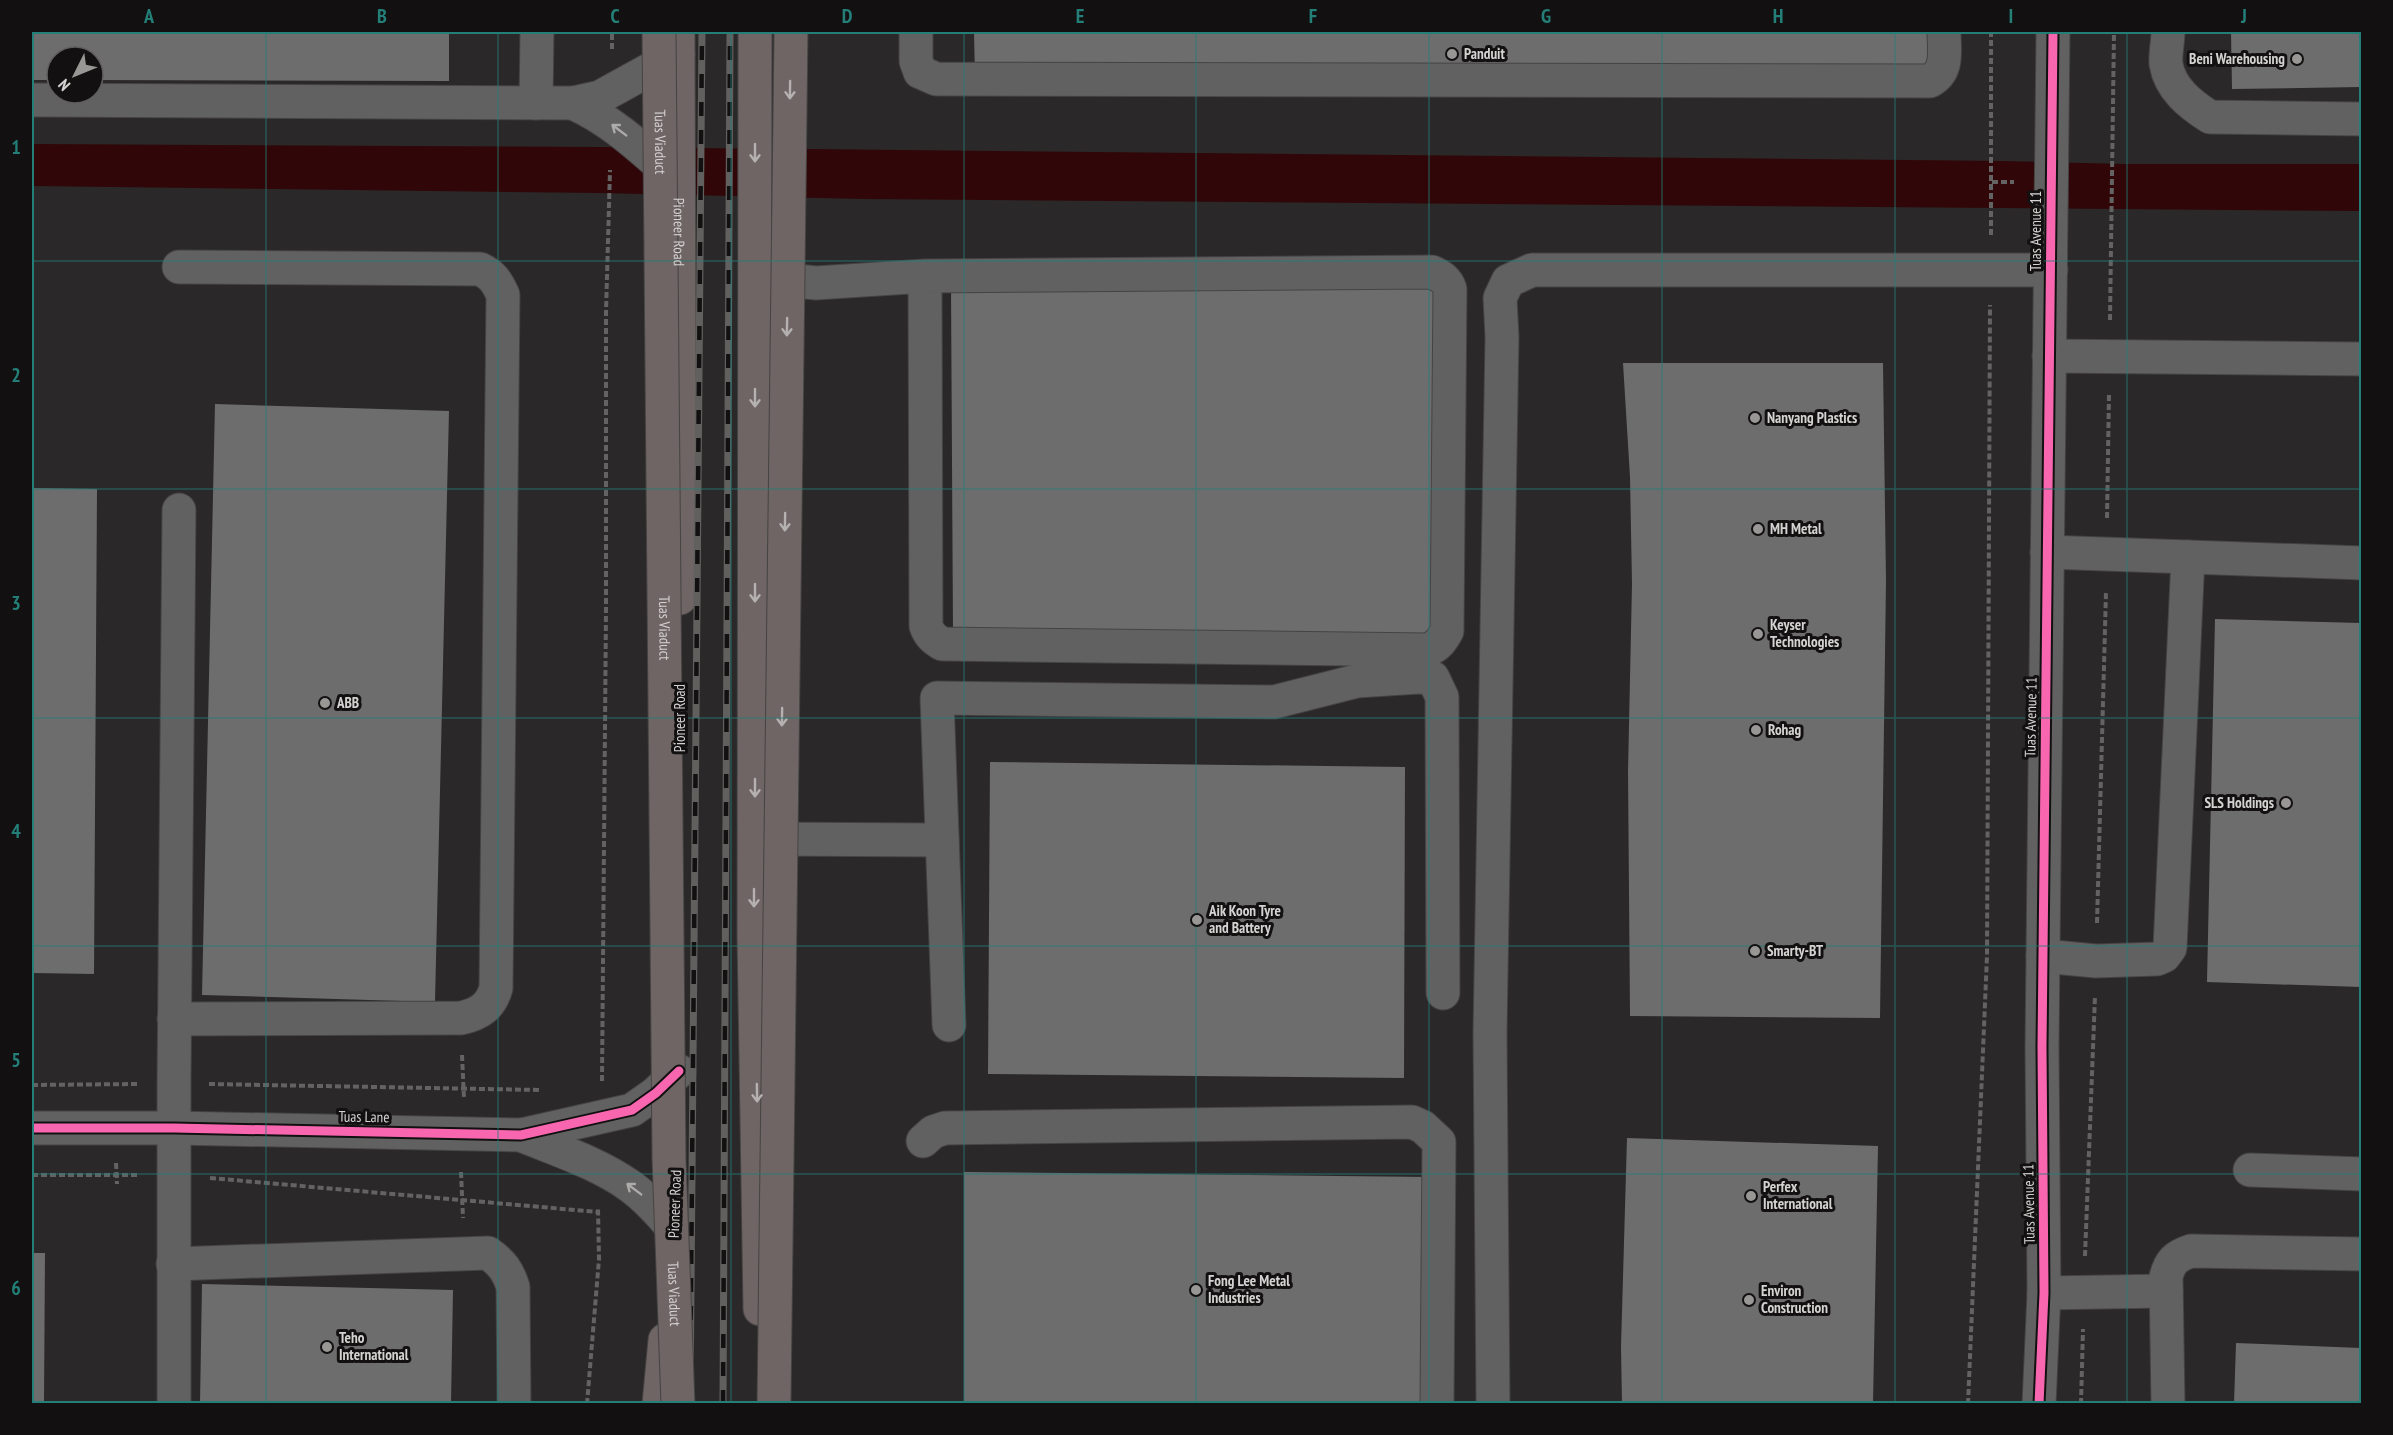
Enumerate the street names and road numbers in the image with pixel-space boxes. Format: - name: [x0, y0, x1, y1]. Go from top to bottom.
- street label: Tuas Viaduct: [651, 110, 670, 174]
- street label: Tuas Avenue 11: [2026, 191, 2045, 271]
- street label: Pioneer Road: [670, 198, 689, 266]
- street label: Tuas Viaduct: [655, 596, 675, 660]
- street label: Tuas Avenue 11: [2020, 677, 2041, 757]
- street label: Pioneer Road: [670, 684, 689, 752]
- street label: Tuas Lane: [338, 1107, 390, 1126]
- street label: Tuas Avenue 11: [2018, 1164, 2039, 1244]
- street label: Pioneer Road: [664, 1170, 685, 1238]
- street label: Tuas Viaduct: [664, 1261, 685, 1326]

